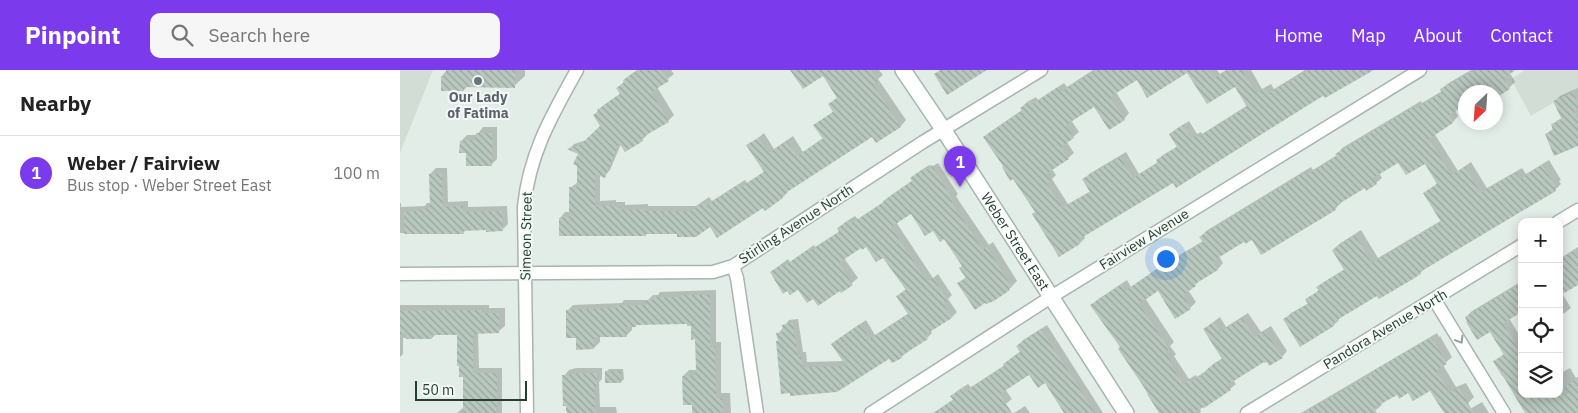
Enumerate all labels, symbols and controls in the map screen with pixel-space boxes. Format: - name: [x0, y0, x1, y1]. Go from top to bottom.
- search box: [150, 13, 500, 58]
- text: Pinpoint: [25, 19, 120, 51]
- icon: search: [168, 21, 196, 49]
- text: Search here: [208, 23, 310, 47]
- text: Home: [1275, 24, 1323, 47]
- text: Map: [1351, 24, 1386, 47]
- text: About: [1414, 24, 1462, 47]
- text: Contact: [1490, 24, 1553, 47]
- marker: Our Lady of Fatima: [472, 75, 484, 87]
- north arrow: [1458, 85, 1503, 130]
- place label: Our Lady of Fatima: [447, 88, 509, 122]
- text: Nearby: [20, 89, 91, 117]
- pin: 1: [944, 146, 976, 187]
- text: Weber / Fairview: [67, 151, 220, 175]
- text: 1: [31, 163, 41, 183]
- text: 100 m: [333, 163, 380, 183]
- text: Bus stop · Weber Street East: [67, 175, 272, 195]
- street label: Stirling Avenue North: [735, 180, 857, 268]
- street label: Weber Street East: [977, 189, 1054, 294]
- street label: Simeon Street: [516, 191, 536, 281]
- street label: Fairview Avenue: [1096, 204, 1192, 274]
- map controls: [1518, 218, 1563, 398]
- button: +: [1518, 218, 1563, 263]
- your location: [1153, 246, 1179, 272]
- button: −: [1518, 263, 1563, 308]
- street label: Pandora Avenue North: [1320, 285, 1450, 373]
- button: locate: [1518, 308, 1563, 353]
- one-way arrow: [1453, 335, 1463, 344]
- button: layers: [1518, 353, 1563, 398]
- scale bar: [415, 378, 528, 401]
- text: 50 m: [422, 381, 454, 399]

